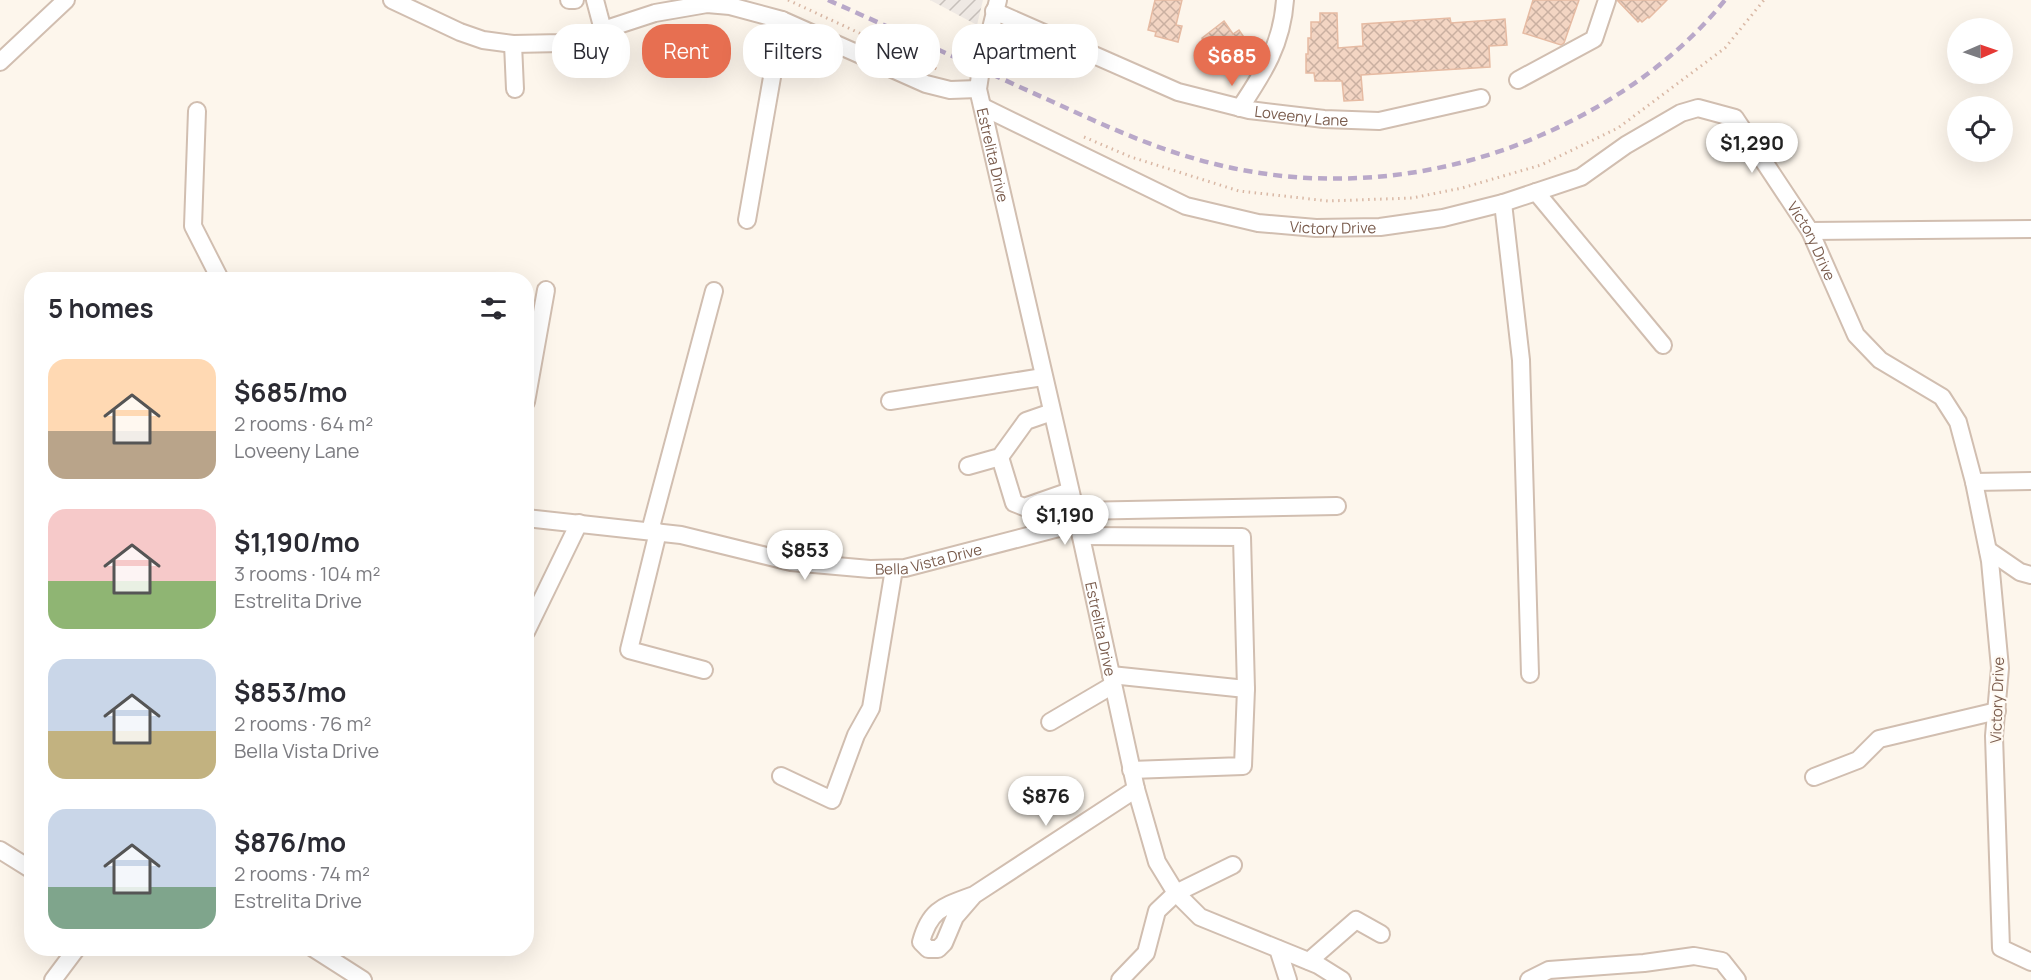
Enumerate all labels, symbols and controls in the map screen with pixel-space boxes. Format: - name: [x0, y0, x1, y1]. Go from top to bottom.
- north arrow: [1947, 18, 2013, 84]
- map controls: [1947, 18, 2013, 162]
- chip: Buy: [552, 24, 630, 78]
- chip: Rent: [642, 24, 731, 78]
- chip: Filters: [743, 24, 843, 78]
- chip: New: [855, 24, 940, 78]
- chip: Apartment: [952, 24, 1098, 78]
- pin: $685: [1196, 36, 1268, 87]
- text: $685: [1208, 42, 1256, 69]
- button: locate: [1947, 96, 2013, 162]
- street label: Loveeny Lane: [1253, 100, 1349, 130]
- street label: Estrelita Drive: [972, 106, 1014, 204]
- pin: $1,290: [1703, 123, 1801, 174]
- text: $1,290: [1720, 129, 1784, 156]
- street label: Victory Drive: [1783, 197, 1841, 284]
- street label: Victory Drive: [1289, 215, 1377, 238]
- text: 5 homes: [48, 290, 154, 326]
- icon: filters: [477, 292, 510, 325]
- text: $685/mo: [234, 374, 347, 410]
- icon: home: [96, 383, 168, 455]
- text: 2 rooms · 64 m²: [234, 410, 373, 437]
- text: Loveeny Lane: [234, 437, 359, 464]
- pin: $1,190: [1016, 495, 1114, 546]
- text: $1,190: [1036, 501, 1094, 528]
- text: $1,190/mo: [234, 524, 360, 560]
- pin: $853: [769, 530, 841, 581]
- icon: home: [96, 533, 168, 605]
- text: $853: [781, 536, 829, 563]
- street label: Bella Vista Drive: [875, 538, 984, 579]
- text: 3 rooms · 104 m²: [234, 560, 380, 587]
- street label: Estrelita Drive: [1081, 580, 1122, 678]
- text: Estrelita Drive: [234, 587, 362, 614]
- street label: Victory Drive: [1985, 656, 2009, 744]
- text: $853/mo: [234, 674, 346, 710]
- icon: home: [96, 683, 168, 755]
- text: 2 rooms · 76 m²: [234, 710, 371, 737]
- text: Bella Vista Drive: [234, 737, 379, 764]
- pin: $876: [1010, 776, 1082, 827]
- text: $876: [1022, 782, 1070, 809]
- text: $876/mo: [234, 824, 346, 860]
- icon: home: [96, 833, 168, 905]
- text: 2 rooms · 74 m²: [234, 860, 370, 887]
- text: Estrelita Drive: [234, 887, 362, 914]

